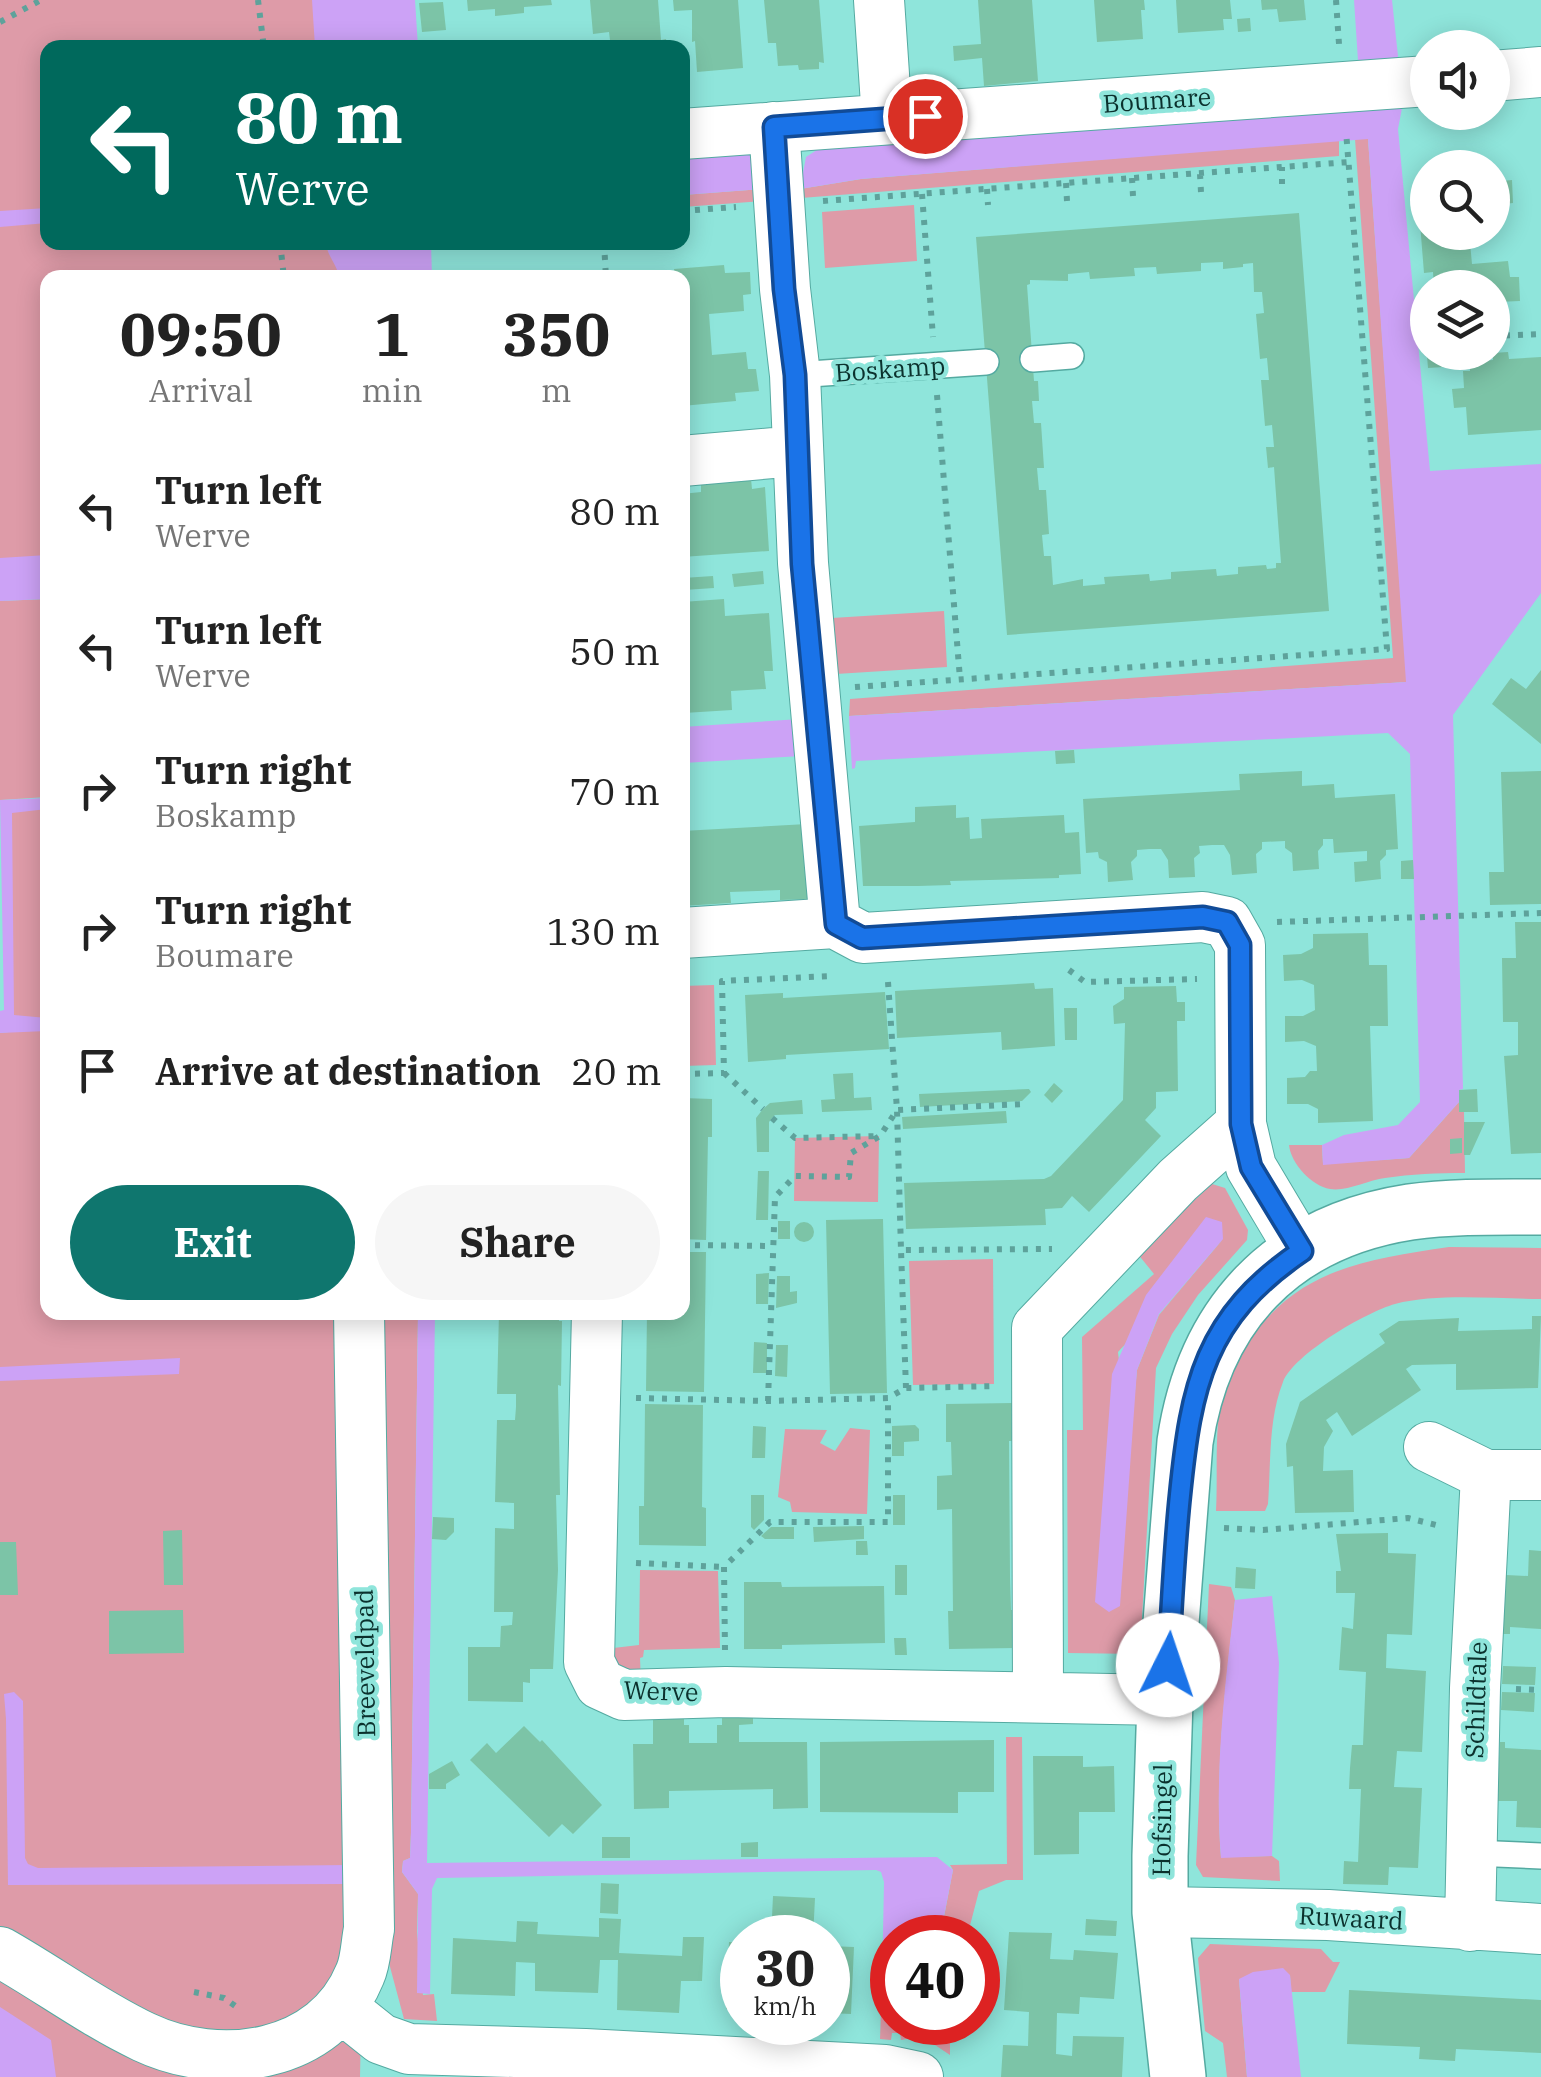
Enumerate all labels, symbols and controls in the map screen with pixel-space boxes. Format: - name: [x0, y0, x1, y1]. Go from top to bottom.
- map controls: [1410, 30, 1510, 370]
- button: sound: [1410, 30, 1510, 130]
- text: 80 m: [235, 71, 403, 162]
- pin: [883, 74, 968, 159]
- street label: Boumare: [1102, 79, 1212, 120]
- icon: left: [70, 80, 200, 210]
- icon: arrive: [898, 89, 953, 144]
- button: search: [1410, 150, 1510, 250]
- text: Werve: [235, 159, 370, 217]
- button: layers: [1410, 270, 1510, 370]
- text: 09:50: [120, 294, 282, 373]
- text: 1: [374, 294, 410, 373]
- text: 350: [502, 294, 610, 373]
- street label: Boskamp: [834, 348, 946, 389]
- text: Arrival: [149, 369, 253, 411]
- text: min: [362, 369, 423, 411]
- text: m: [541, 369, 572, 411]
- text: Turn left: [155, 465, 322, 514]
- icon: left: [70, 483, 125, 538]
- text: 80 m: [569, 486, 660, 535]
- text: Werve: [155, 514, 251, 556]
- text: Turn left: [155, 605, 322, 654]
- icon: left: [70, 623, 125, 678]
- text: 50 m: [569, 626, 660, 675]
- text: Werve: [155, 654, 251, 696]
- text: Turn right: [155, 745, 351, 794]
- icon: right: [70, 763, 125, 818]
- text: 70 m: [569, 766, 660, 815]
- text: Boskamp: [155, 794, 296, 836]
- text: Turn right: [155, 885, 351, 934]
- icon: right: [70, 903, 125, 958]
- text: 130 m: [547, 906, 660, 955]
- text: Boumare: [155, 934, 294, 976]
- icon: arrive: [70, 1043, 125, 1098]
- text: Arrive at destination: [155, 1046, 541, 1095]
- text: 20 m: [571, 1046, 662, 1095]
- button: Exit: [70, 1185, 355, 1300]
- button: Share: [375, 1185, 660, 1300]
- street label: Breeveldpad: [347, 1589, 382, 1737]
- position arrow: [1116, 1613, 1220, 1717]
- street label: Schildtale: [1457, 1641, 1494, 1759]
- street label: Werve: [623, 1673, 699, 1708]
- street label: Hofsingel: [1144, 1763, 1179, 1877]
- street label: Ruwaard: [1298, 1898, 1404, 1937]
- speed limit sign: 40: [870, 1915, 1000, 2045]
- text: 30: [755, 1935, 815, 2000]
- text: km/h: [753, 1989, 817, 2022]

